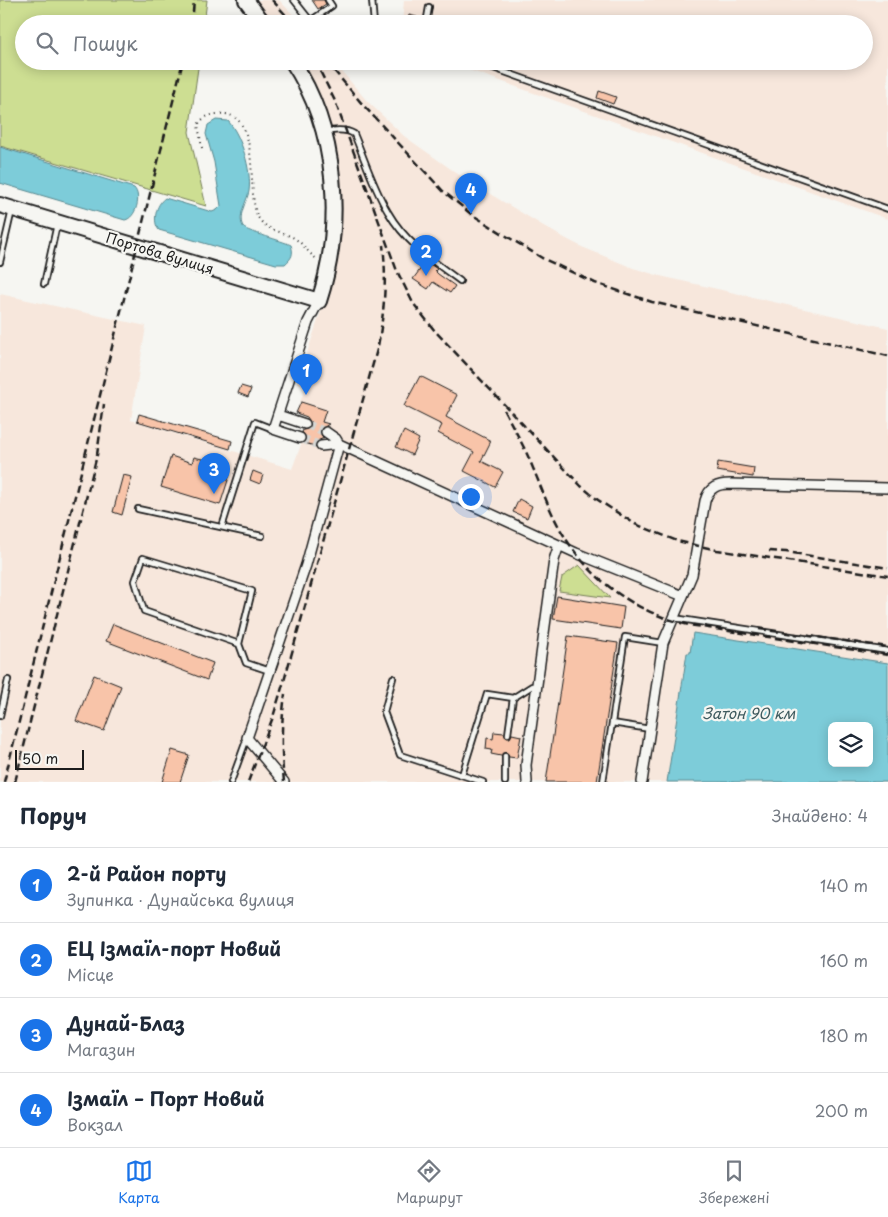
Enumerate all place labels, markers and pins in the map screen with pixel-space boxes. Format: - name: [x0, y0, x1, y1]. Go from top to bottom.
- pin: 4: [455, 173, 487, 214]
- pin: 2: [410, 235, 442, 276]
- pin: 1: [290, 354, 322, 395]
- pin: 3: [198, 453, 230, 494]

